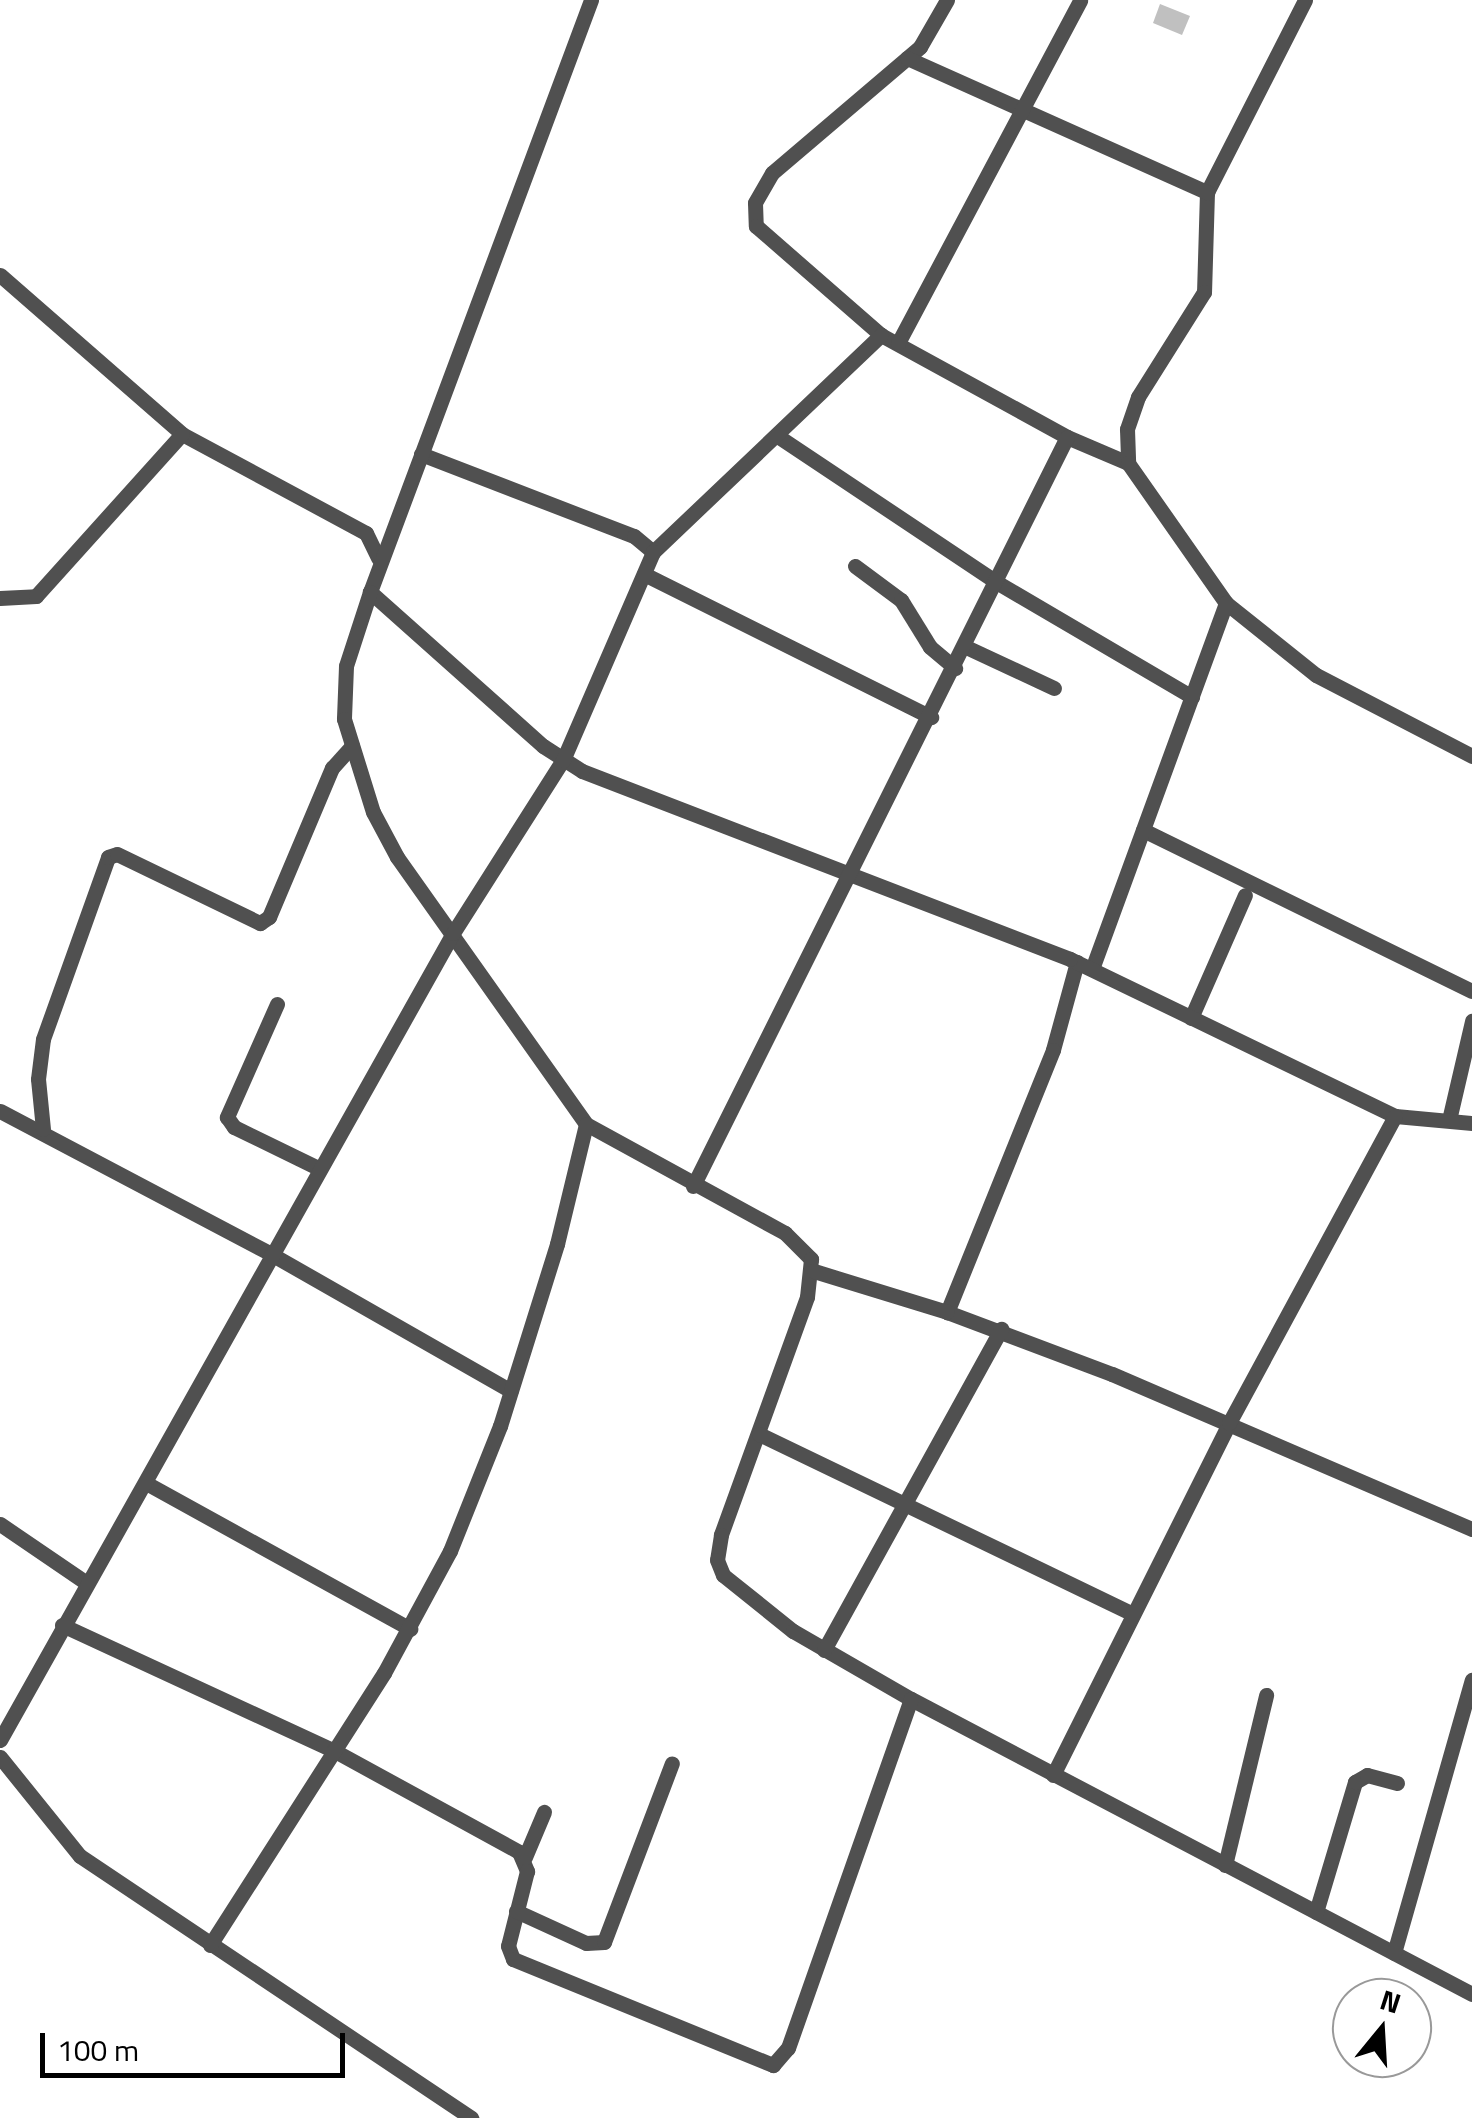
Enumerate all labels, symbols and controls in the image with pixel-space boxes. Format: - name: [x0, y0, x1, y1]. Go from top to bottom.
- text: N: [1375, 1977, 1407, 2024]
- north arrow: [1332, 1978, 1432, 2078]
- scale bar: [45, 2013, 350, 2075]
- text: 100 m: [57, 2027, 139, 2073]

